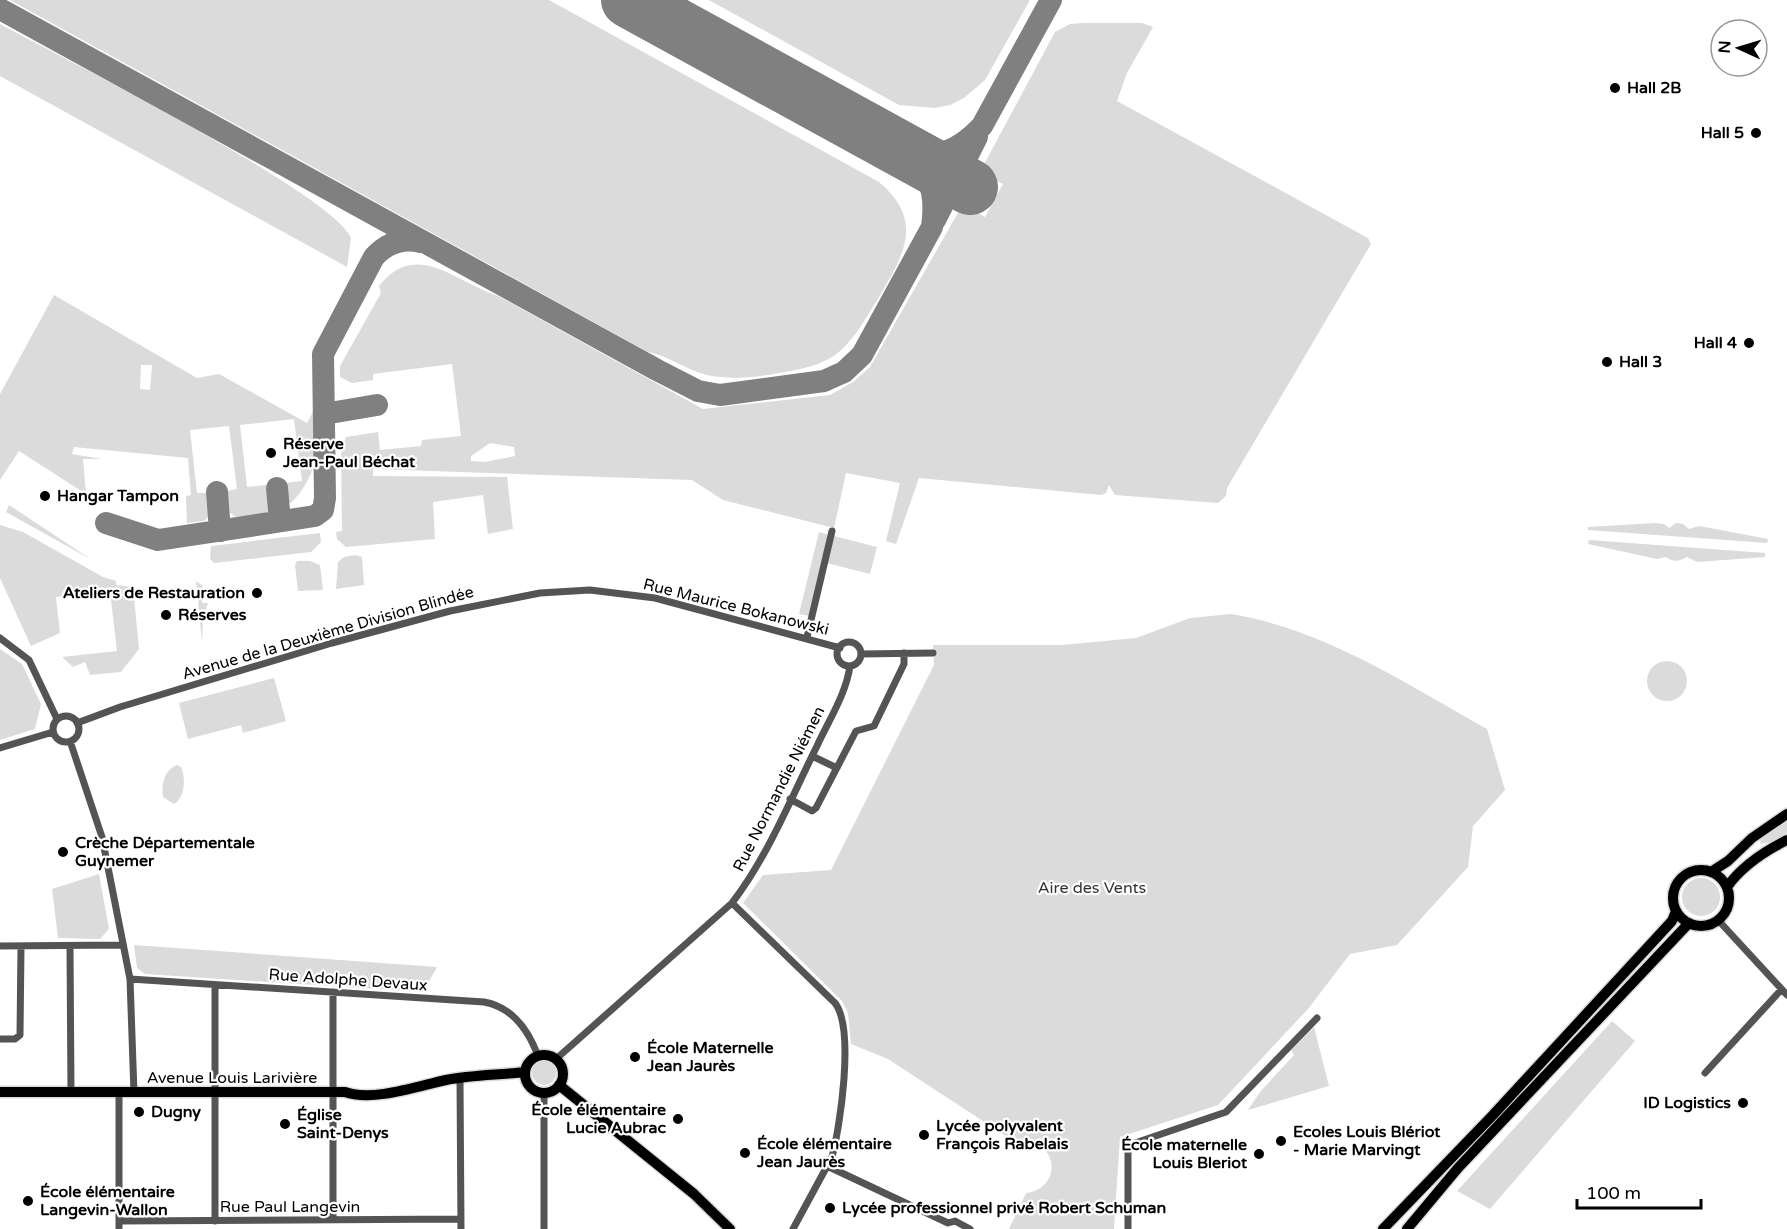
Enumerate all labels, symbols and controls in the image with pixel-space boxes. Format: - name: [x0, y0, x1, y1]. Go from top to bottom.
- north arrow: [1709, 18, 1769, 78]
- text: N: [1715, 40, 1735, 54]
- place label: Hall 2B: [1627, 78, 1681, 98]
- marker: Hall 2B: [1608, 81, 1622, 95]
- place label: Hall 5: [1701, 123, 1744, 143]
- marker: Hall 5: [1749, 126, 1763, 140]
- place label: Hall 4: [1694, 333, 1737, 353]
- marker: Hall 4: [1742, 336, 1756, 350]
- place label: Hall 3: [1619, 352, 1662, 372]
- marker: Hall 3: [1600, 355, 1614, 369]
- place label: Réserve Jean-Paul Béchat: [282, 434, 416, 472]
- marker: Réserve Jean-Paul Béchat: [264, 446, 278, 460]
- place label: Hangar Tampon: [57, 486, 179, 506]
- marker: Hangar Tampon: [38, 489, 52, 503]
- street label: Rue Maurice Bokanowski: [641, 574, 831, 640]
- street label: Avenue de la Deuxième Division Blindée: [180, 582, 476, 684]
- place label: Ateliers de Restauration: [63, 583, 245, 603]
- marker: Ateliers de Restauration: [250, 586, 264, 600]
- place label: Réserves: [178, 605, 247, 625]
- marker: Réserves: [159, 608, 173, 622]
- street label: Rue Normandie Niémen: [729, 703, 829, 875]
- place label: Crèche Départementale Guynemer: [75, 833, 255, 871]
- marker: Crèche Départementale Guynemer: [56, 845, 70, 859]
- park label: Aire des Vents: [1038, 878, 1146, 898]
- street label: Rue Adolphe Devaux: [268, 964, 428, 996]
- place label: École Maternelle Jean Jaurès: [646, 1038, 774, 1076]
- marker: École Maternelle Jean Jaurès: [628, 1050, 642, 1064]
- street label: Avenue Louis Larivière: [147, 1068, 317, 1088]
- place label: ID Logistics: [1643, 1093, 1731, 1113]
- marker: ID Logistics: [1736, 1096, 1750, 1110]
- place label: École élémentaire Lucie Aubrac: [531, 1100, 666, 1138]
- place label: Dugny: [151, 1102, 201, 1122]
- marker: Dugny: [132, 1105, 146, 1119]
- place label: Église Saint-Denys: [297, 1105, 389, 1143]
- marker: École élémentaire Lucie Aubrac: [671, 1112, 685, 1126]
- place label: Lycée polyvalent François Rabelais: [936, 1116, 1069, 1154]
- marker: Église Saint-Denys: [278, 1117, 292, 1131]
- place label: Ecoles Louis Blériot - Marie Marvingt: [1293, 1122, 1441, 1160]
- marker: Lycée polyvalent François Rabelais: [917, 1128, 931, 1142]
- place label: École élémentaire Jean Jaurès: [756, 1134, 892, 1172]
- marker: Ecoles Louis Blériot - Marie Marvingt: [1274, 1134, 1288, 1148]
- place label: École maternelle Louis Bleriot: [1121, 1135, 1248, 1173]
- marker: École élémentaire Jean Jaurès: [738, 1146, 752, 1160]
- marker: École maternelle Louis Bleriot: [1252, 1147, 1266, 1161]
- scale bar: [1577, 1172, 1702, 1210]
- place label: École élémentaire Langevin-Wallon: [40, 1182, 175, 1220]
- text: 100 m: [1586, 1182, 1641, 1204]
- marker: École élémentaire Langevin-Wallon: [21, 1194, 35, 1208]
- street label: Rue Paul Langevin: [220, 1197, 360, 1217]
- place label: Lycée professionnel privé Robert Schuman: [842, 1198, 1166, 1218]
- marker: Lycée professionnel privé Robert Schuman: [823, 1201, 837, 1215]

